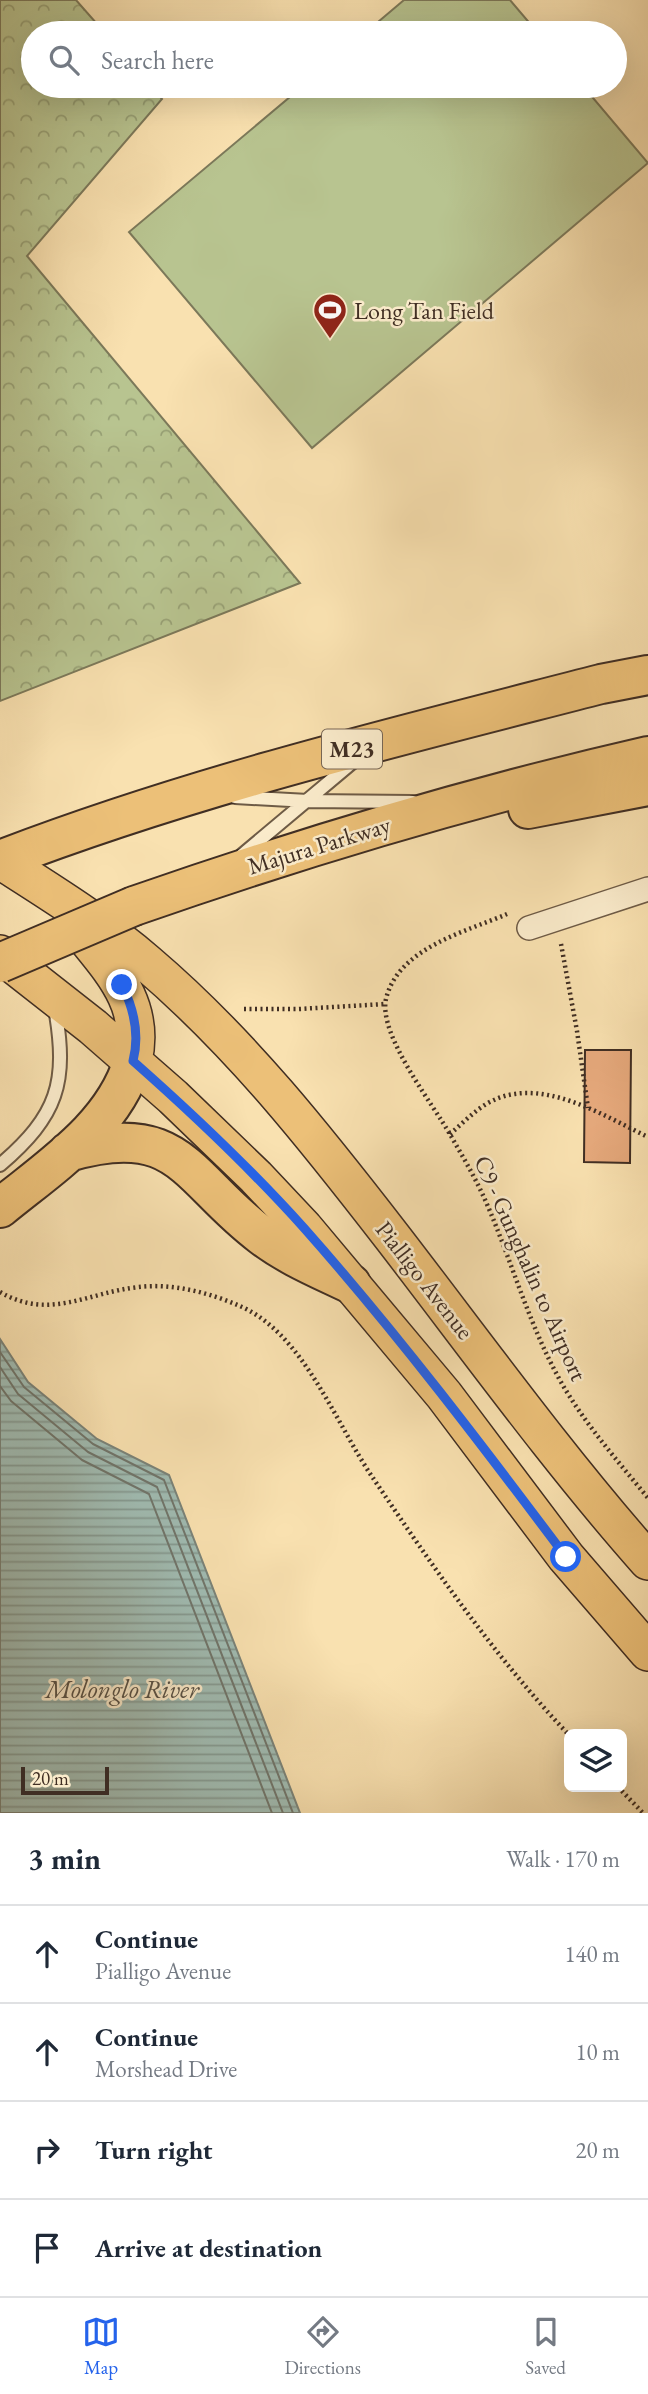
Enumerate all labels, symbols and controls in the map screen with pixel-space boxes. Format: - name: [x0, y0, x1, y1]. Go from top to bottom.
- search box: [21, 21, 627, 98]
- icon: search: [45, 41, 83, 79]
- text: Search here: [101, 43, 214, 77]
- sports icon: Long Tan Field: [311, 291, 349, 340]
- place label: Long Tan Field: [354, 295, 495, 326]
- road number: M23: [322, 730, 382, 768]
- street label: Majura Parkway: [244, 808, 395, 881]
- route end: [106, 969, 137, 1000]
- street label: C9 - Gunghalin to Airport: [467, 1150, 595, 1386]
- street label: Pialligo Avenue: [369, 1214, 481, 1346]
- route start: [550, 1541, 581, 1572]
- water label: Molonglo River: [43, 1672, 200, 1706]
- map controls: [564, 1729, 627, 1792]
- button: layers: [564, 1729, 627, 1792]
- scale bar: [21, 1764, 108, 1796]
- text: 20 m: [32, 1766, 69, 1791]
- text: 3 min: [28, 1839, 101, 1878]
- text: Walk · 170 m: [506, 1844, 620, 1874]
- text: Continue: [95, 1922, 198, 1956]
- icon: ahead: [28, 1935, 66, 1973]
- text: 140 m: [564, 1939, 620, 1969]
- text: Pialligo Avenue: [95, 1956, 231, 1986]
- text: Continue: [95, 2020, 198, 2054]
- icon: ahead: [28, 2033, 66, 2071]
- text: 10 m: [575, 2037, 620, 2067]
- text: Morshead Drive: [95, 2054, 237, 2084]
- icon: right: [28, 2131, 66, 2169]
- text: Turn right: [95, 2133, 213, 2167]
- text: 20 m: [575, 2135, 620, 2165]
- icon: arrive: [28, 2229, 66, 2267]
- text: Arrive at destination: [95, 2231, 322, 2265]
- tab: Map: [82, 2313, 120, 2380]
- tab: Directions: [284, 2313, 361, 2380]
- tab: Saved: [525, 2313, 566, 2380]

